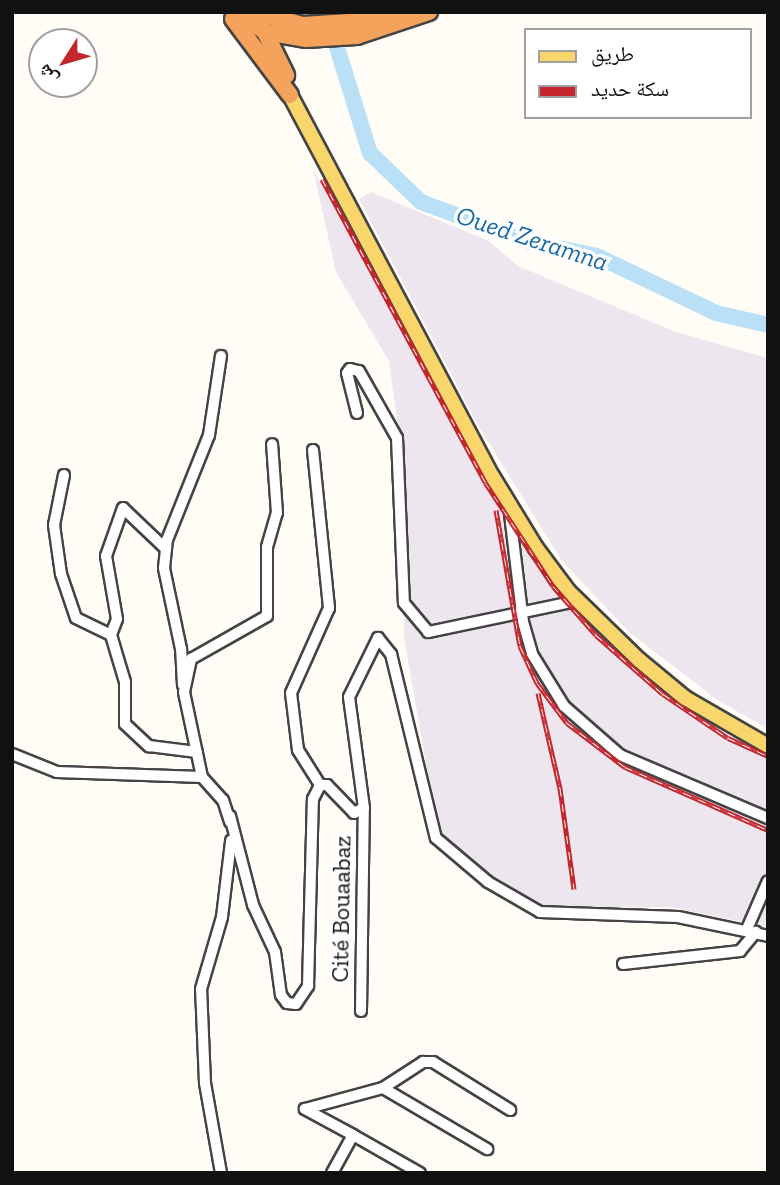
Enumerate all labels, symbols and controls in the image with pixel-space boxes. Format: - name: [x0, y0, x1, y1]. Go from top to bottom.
- north arrow: [28, 28, 98, 98]
- legend: [524, 28, 752, 119]
- text: طريق: [591, 41, 634, 66]
- text: ش: [32, 60, 63, 90]
- text: سكة حديد: [591, 76, 669, 101]
- water label: Oued Zeramna: [452, 200, 612, 278]
- street label: Cité Bouaabaz: [325, 835, 357, 983]

